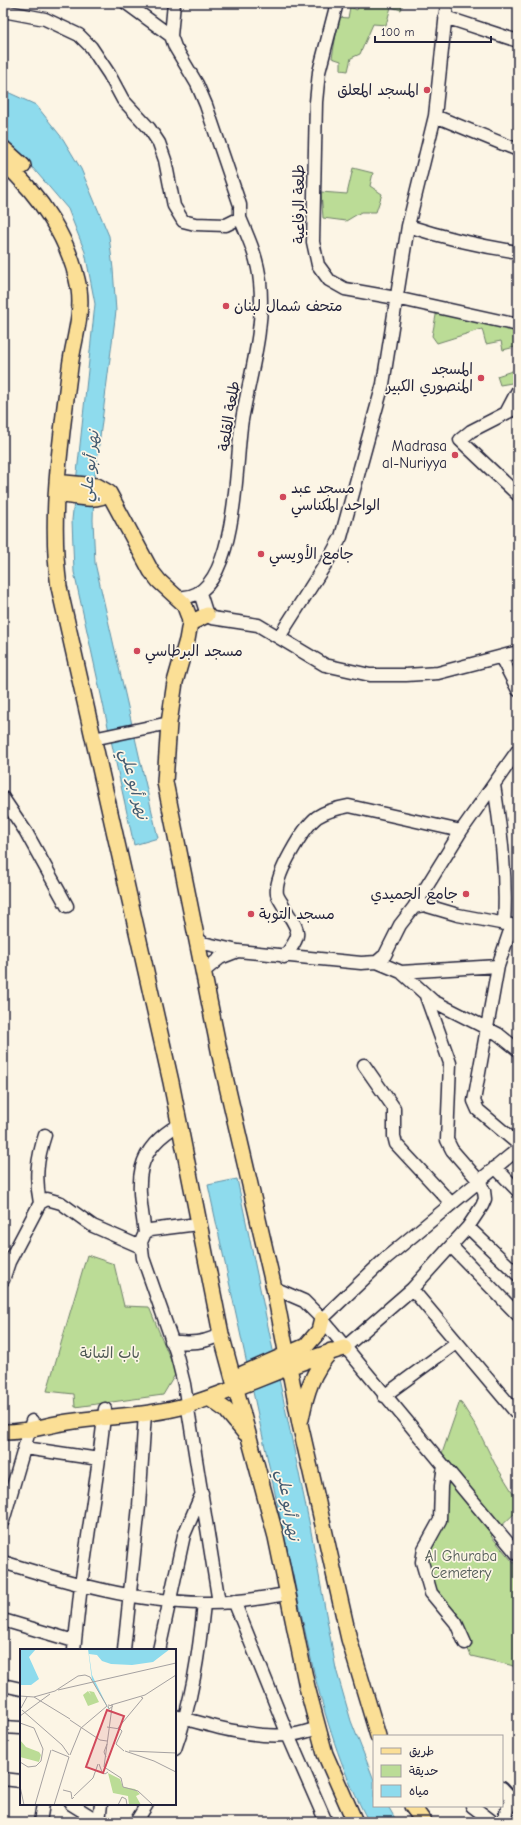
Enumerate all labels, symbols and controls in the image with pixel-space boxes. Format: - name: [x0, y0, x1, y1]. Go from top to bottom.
- scale bar: [375, 18, 491, 44]
- text: 100 m: [381, 25, 414, 39]
- place label: المسجد المعلق: [337, 81, 419, 99]
- marker: المسجد المعلق: [422, 85, 432, 95]
- street label: طلعة الرفاعية: [290, 164, 308, 244]
- place label: متحف شمال لبنان: [234, 297, 343, 315]
- marker: متحف شمال لبنان: [221, 301, 231, 311]
- place label: المسجد المنصوري الكبير: [385, 360, 473, 397]
- marker: المسجد المنصوري الكبير: [476, 373, 486, 383]
- street label: طلعة القلعة: [215, 380, 243, 452]
- water label: نهر أبو علي: [76, 427, 108, 503]
- place label: Madrasa al-Nuriyya: [382, 437, 447, 472]
- marker: Madrasa al-Nuriyya: [450, 450, 460, 460]
- place label: مسجد عبد الواحد المكناسي: [291, 479, 380, 518]
- marker: مسجد عبد الواحد المكناسي: [278, 492, 288, 502]
- place label: جامع الأويسي: [269, 544, 354, 567]
- marker: جامع الأويسي: [256, 549, 266, 559]
- place label: مسجد البرطاسي: [145, 642, 243, 664]
- marker: مسجد البرطاسي: [132, 646, 142, 656]
- water label: نهر أبو علي: [112, 747, 153, 824]
- place label: جامع الحميدي: [370, 885, 458, 905]
- marker: جامع الحميدي: [461, 889, 471, 899]
- place label: مسجد التوبة: [259, 905, 335, 923]
- marker: مسجد التوبة: [246, 909, 256, 919]
- park label: باب التبانة: [80, 1344, 140, 1362]
- water label: نهر أبو علي: [268, 1468, 304, 1545]
- park label: Al Ghuraba Cemetery: [425, 1547, 497, 1582]
- inset map: [20, 1649, 176, 1805]
- legend: [373, 1735, 503, 1807]
- text: طريق: [409, 1744, 434, 1758]
- text: حديقة: [409, 1764, 438, 1778]
- text: مياه: [409, 1784, 429, 1798]

